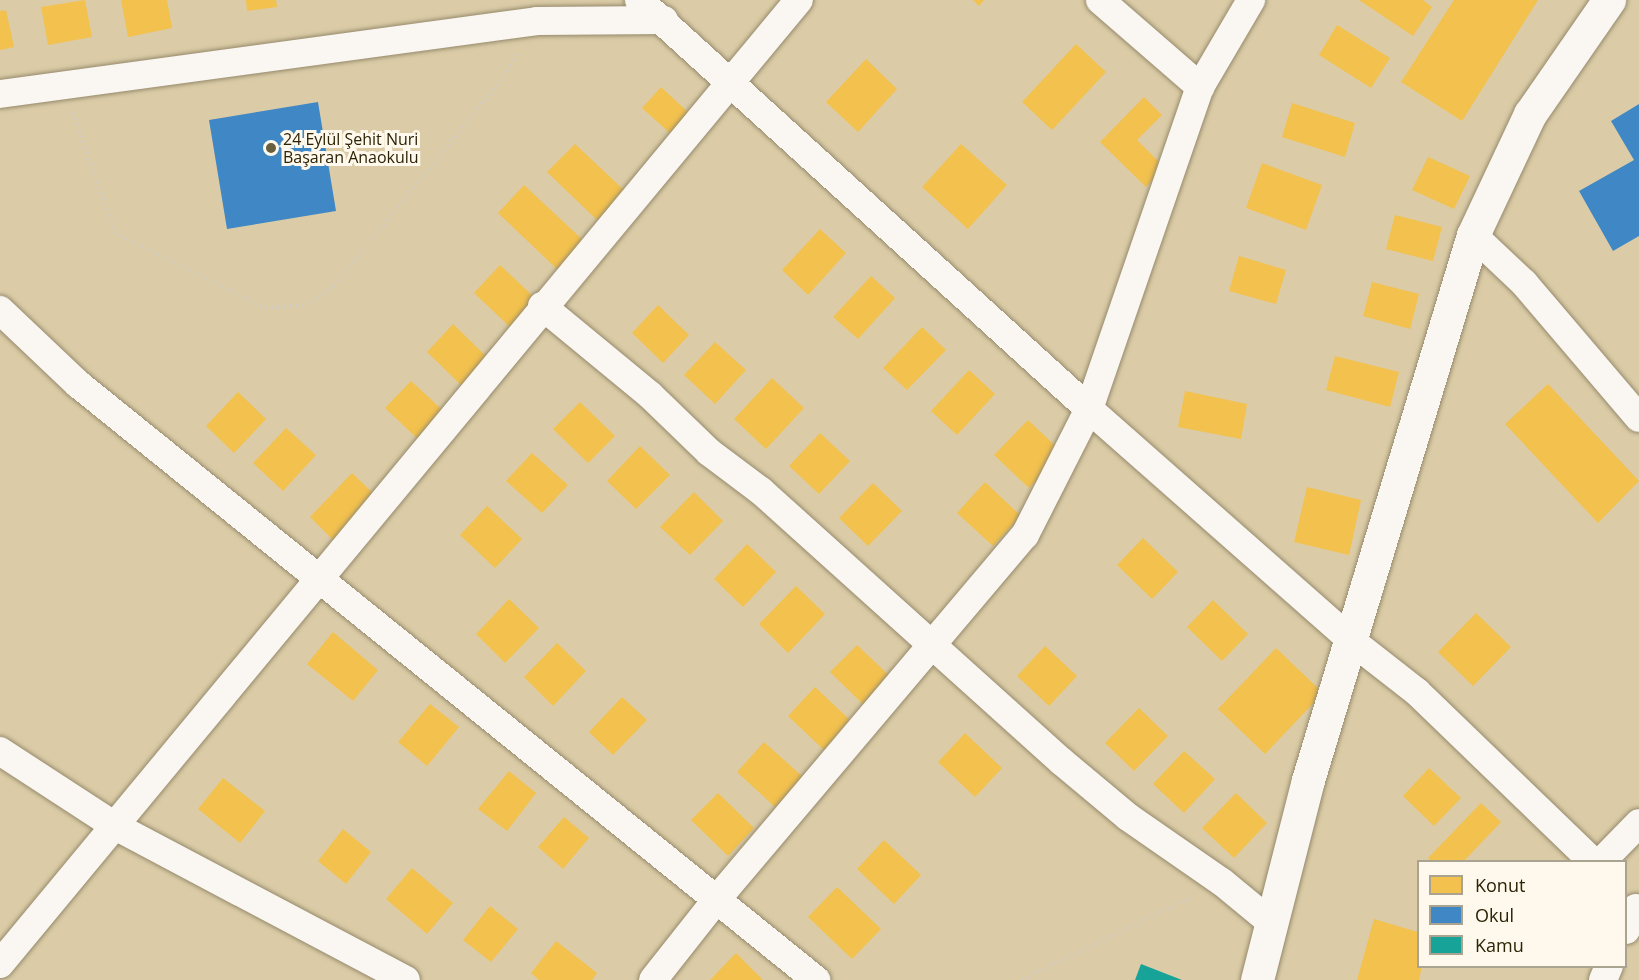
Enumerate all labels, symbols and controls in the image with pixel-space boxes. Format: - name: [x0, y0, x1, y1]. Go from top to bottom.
- place label: 24 Eylül Şehit Nuri Başaran Anaokulu: [283, 129, 419, 167]
- marker: 24 Eylül Şehit Nuri Başaran Anaokulu: [264, 141, 278, 155]
- legend: [1417, 860, 1627, 968]
- text: Konut: [1475, 873, 1525, 897]
- text: Okul: [1475, 903, 1514, 927]
- text: Kamu: [1475, 933, 1524, 957]

